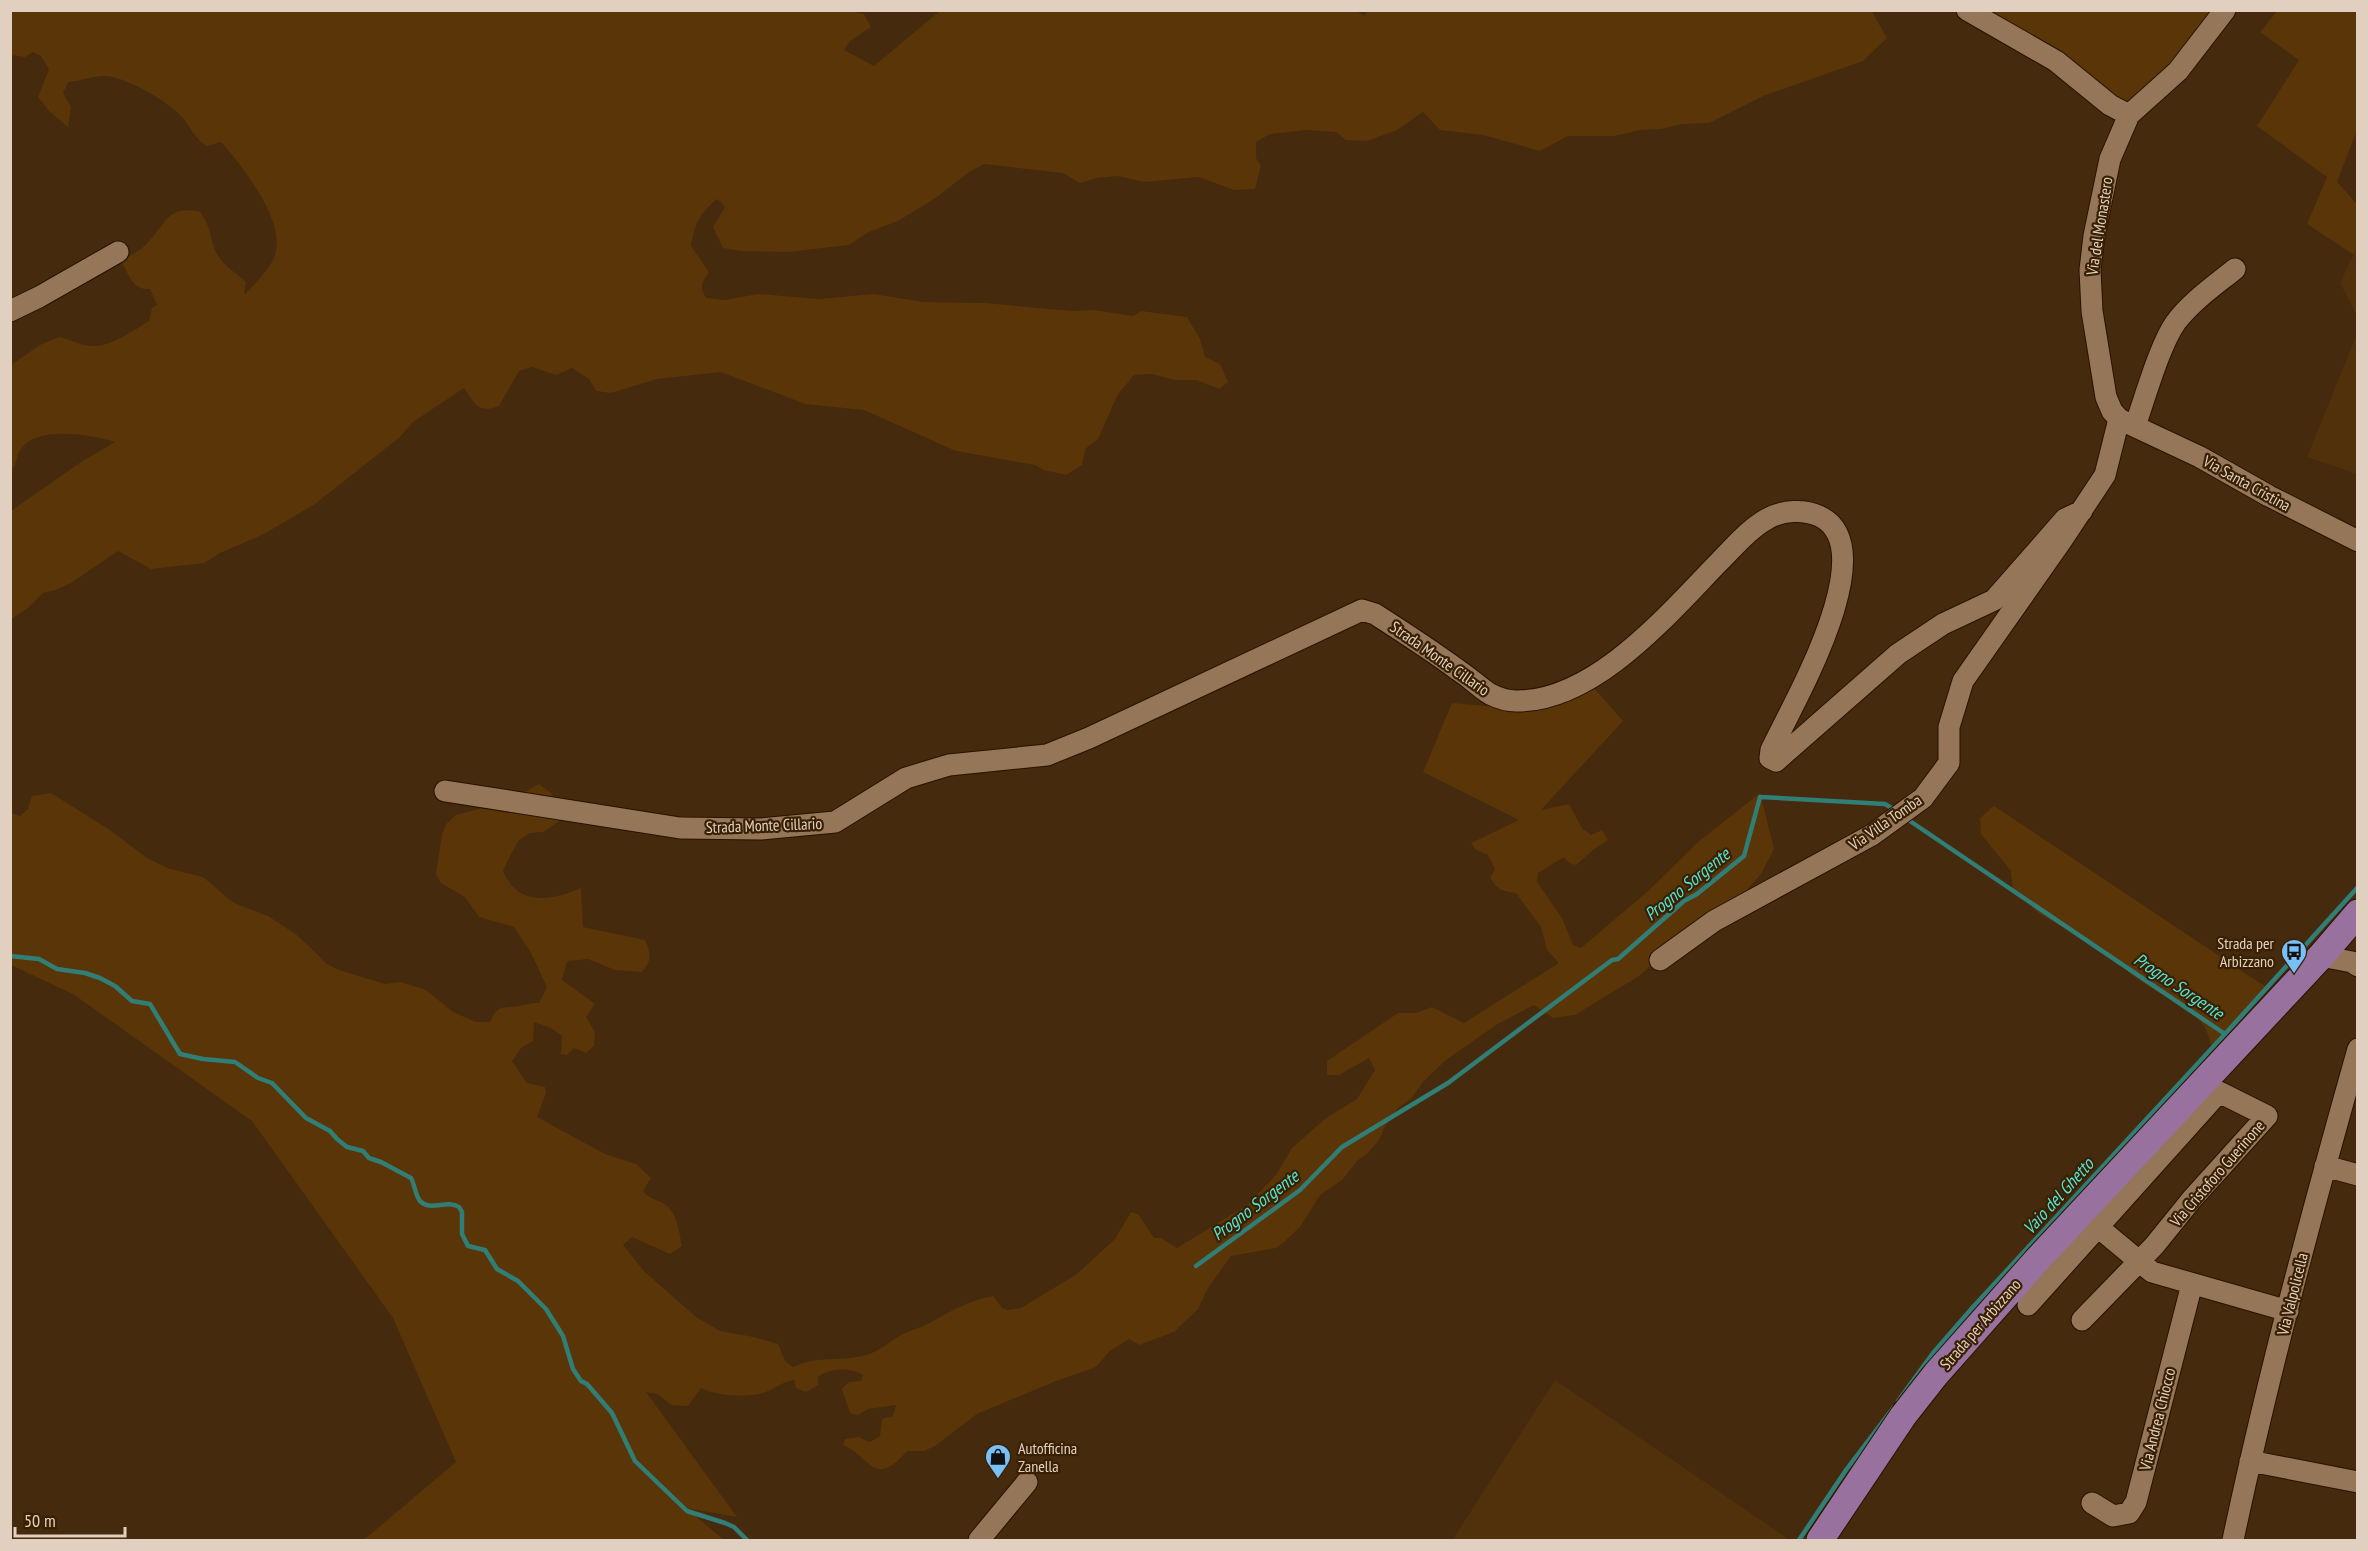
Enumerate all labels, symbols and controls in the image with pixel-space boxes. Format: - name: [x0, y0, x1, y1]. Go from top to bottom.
- street label: Via del Monastero: [2081, 175, 2117, 278]
- street label: Via Santa Cristina: [2199, 450, 2294, 515]
- street label: Strada Monte Cillario: [1387, 616, 1494, 700]
- street label: Via Villa Tomba: [1844, 790, 1925, 855]
- street label: Strada Monte Cillario: [705, 813, 823, 837]
- water label: Progno Sorgente: [1640, 842, 1736, 925]
- place label: Strada per Arbizzano: [2217, 933, 2275, 971]
- bus stop icon: Strada per Arbizzano: [2279, 937, 2309, 975]
- water label: Progno Sorgente: [2130, 948, 2230, 1025]
- street label: Via Cristoforo Guerinone: [2165, 1116, 2269, 1231]
- water label: Vaio del Ghetto: [2018, 1152, 2099, 1239]
- water label: Progno Sorgente: [1207, 1164, 1304, 1245]
- street label: Via Valpolicella: [2272, 1251, 2312, 1338]
- street label: Strada per Arbizzano: [1935, 1274, 2025, 1374]
- street label: Via Andrea Chiocco: [2134, 1366, 2179, 1473]
- place label: Autofficina Zanella: [1018, 1438, 1077, 1476]
- shop icon: Autofficina Zanella: [983, 1442, 1013, 1480]
- scale bar: [15, 1500, 124, 1538]
- text: 50 m: [24, 1509, 56, 1532]

